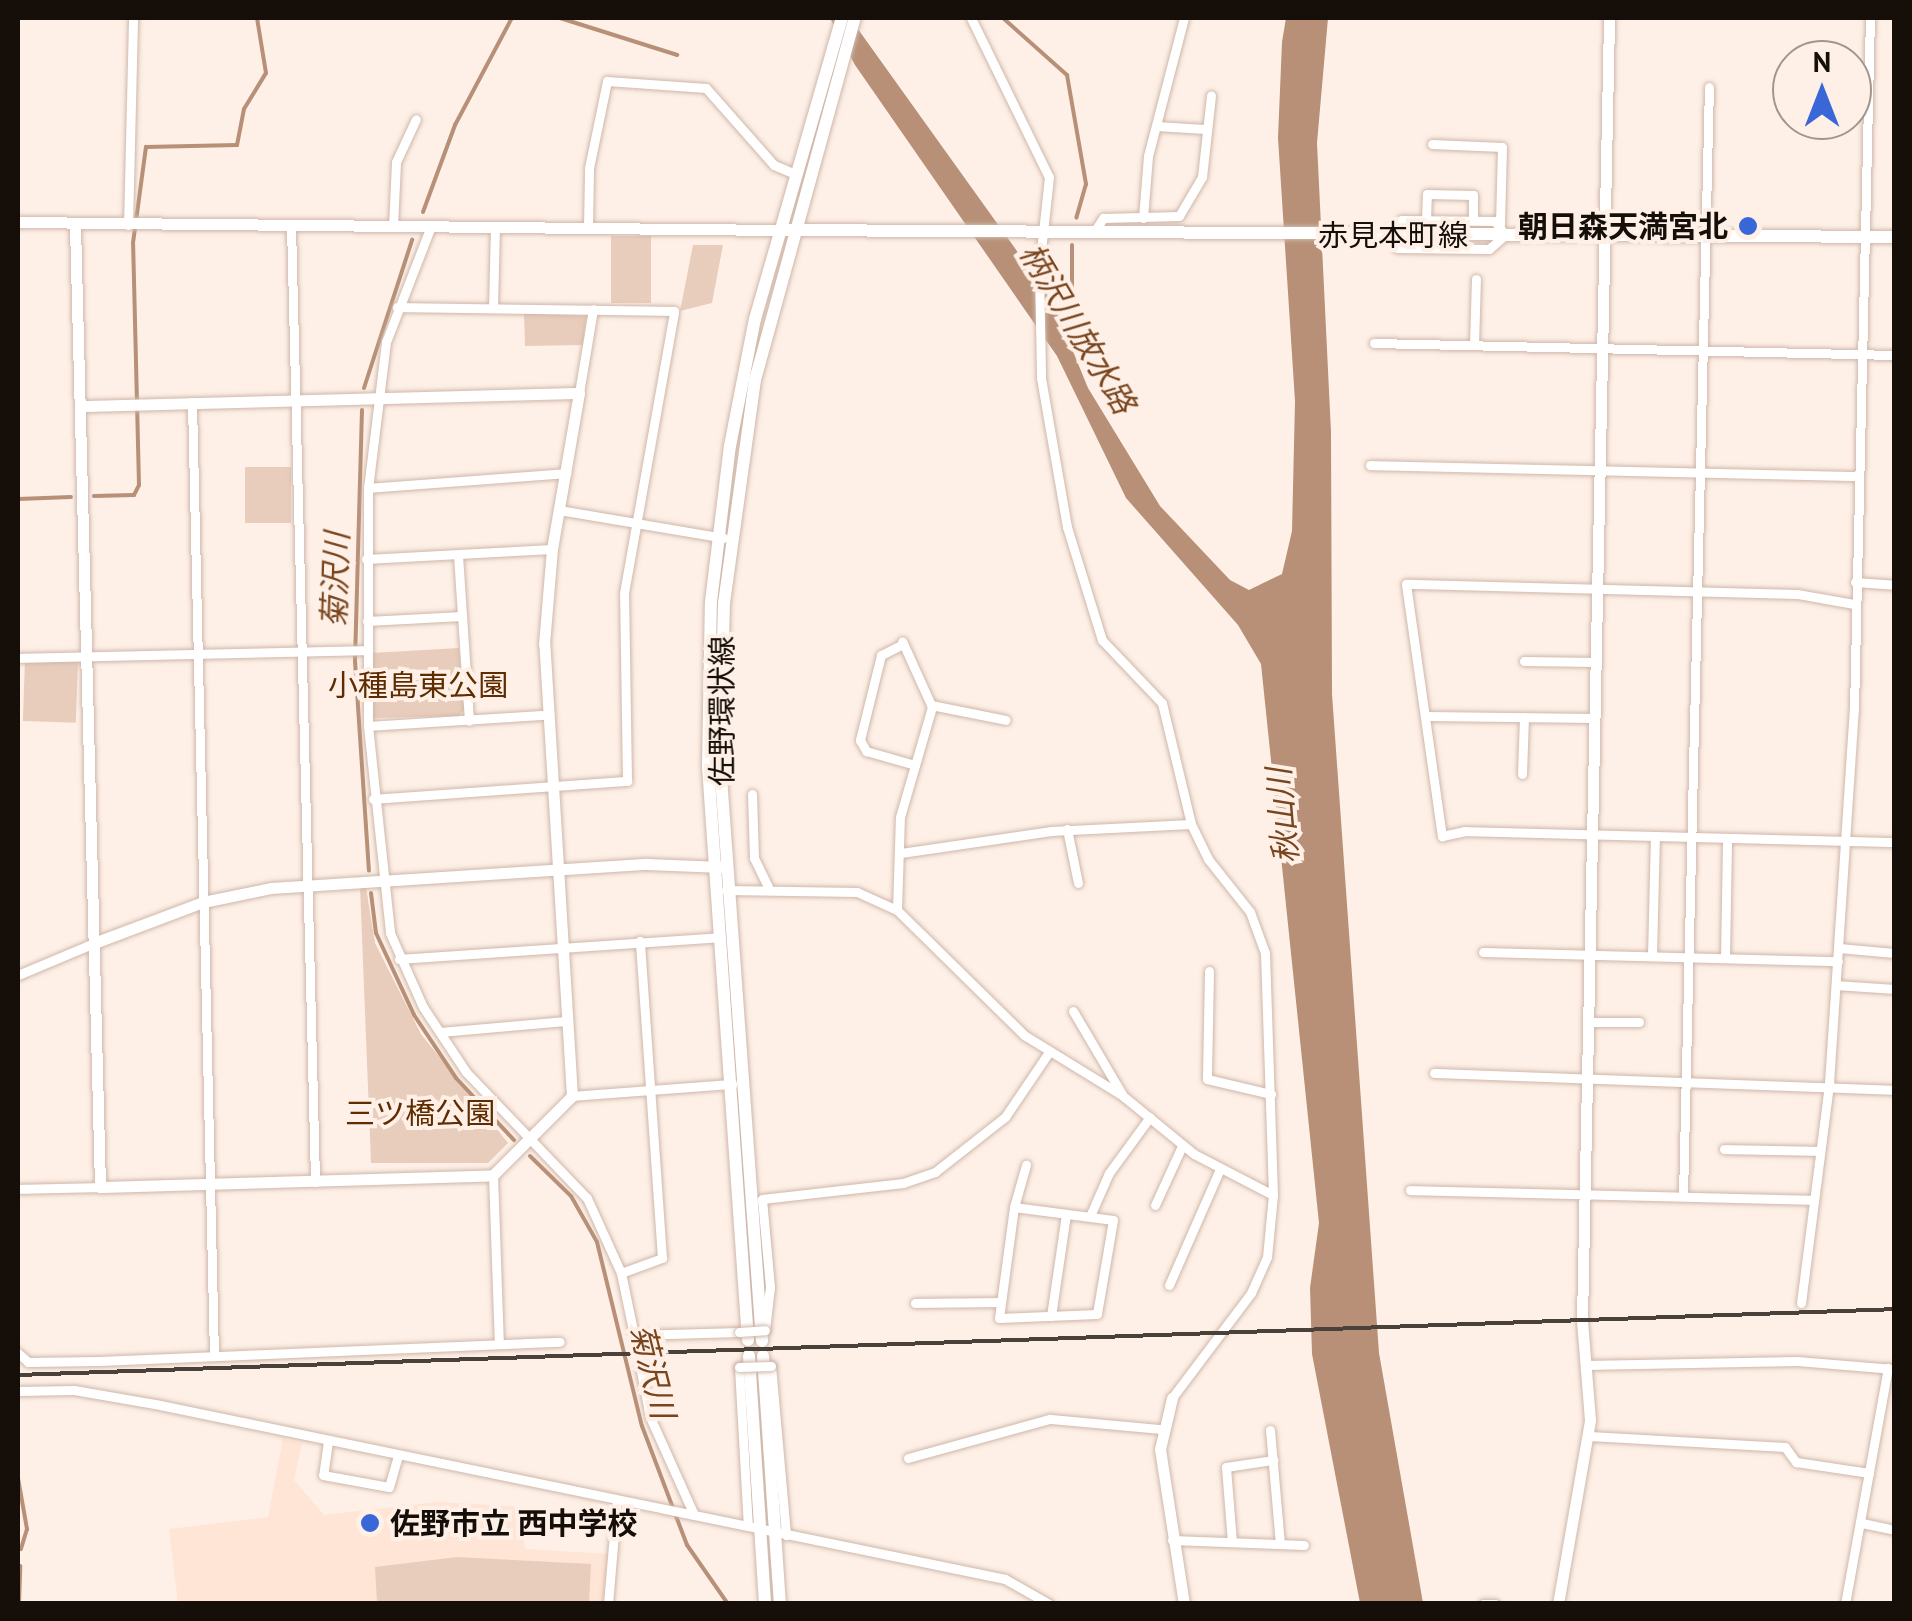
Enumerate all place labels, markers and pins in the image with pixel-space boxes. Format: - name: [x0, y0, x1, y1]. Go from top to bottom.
- place label: 朝日森天満宮北: [1518, 208, 1728, 244]
- marker: 朝日森天満宮北: [1737, 215, 1759, 237]
- place label: 佐野市立 西中学校: [390, 1505, 638, 1541]
- marker: 佐野市立 西中学校: [359, 1512, 381, 1534]

